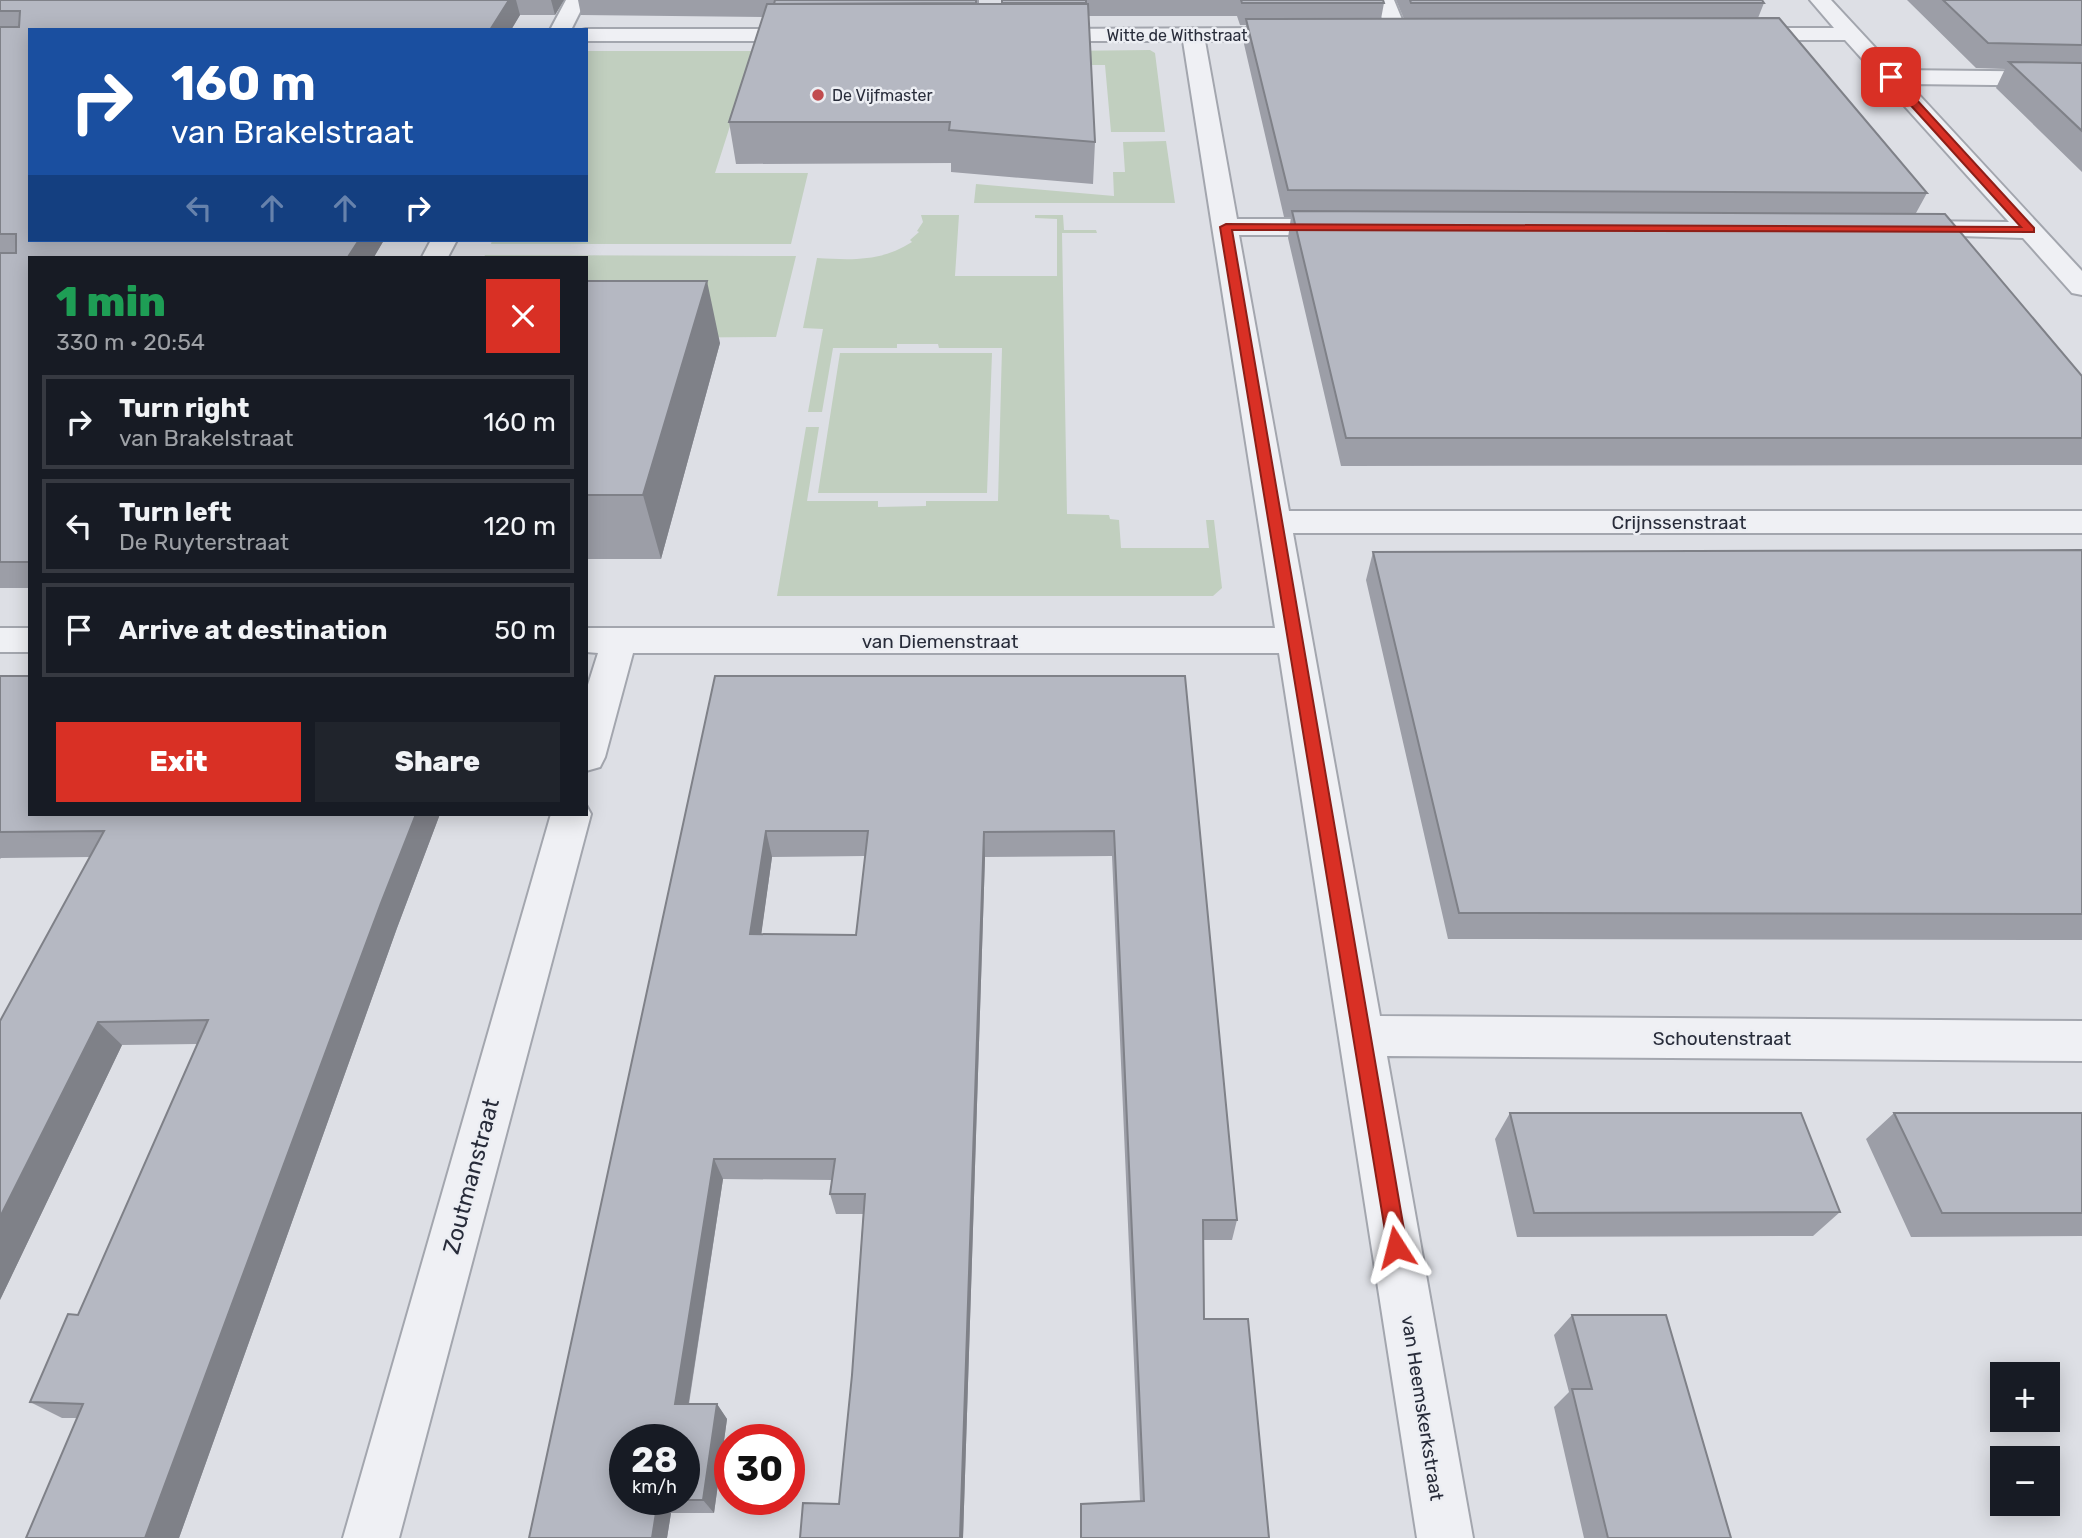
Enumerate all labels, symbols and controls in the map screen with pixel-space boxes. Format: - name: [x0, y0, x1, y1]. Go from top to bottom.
- street label: Witte de Withstraat: [1106, 26, 1248, 45]
- pin: [1861, 47, 1921, 107]
- text: 160 m: [171, 54, 316, 112]
- icon: right: [56, 56, 147, 147]
- icon: arrive: [1872, 58, 1910, 96]
- place label: De Vijfmaster: [832, 86, 933, 105]
- marker: De Vijfmaster: [810, 87, 826, 103]
- text: van Brakelstraat: [171, 113, 414, 151]
- icon: left: [180, 189, 218, 227]
- icon: ahead: [253, 189, 291, 227]
- icon: ahead: [326, 189, 364, 227]
- icon: right: [399, 189, 437, 227]
- text: 1 min: [56, 277, 166, 327]
- button: close: [486, 279, 560, 353]
- text: 330 m · 20:54: [56, 328, 205, 356]
- text: Turn right: [119, 393, 249, 424]
- icon: right: [60, 403, 98, 441]
- text: 160 m: [483, 407, 556, 438]
- text: van Brakelstraat: [119, 424, 293, 452]
- text: Turn left: [119, 497, 231, 528]
- icon: left: [60, 507, 98, 545]
- text: 120 m: [484, 511, 556, 542]
- street label: Crijnssenstraat: [1612, 511, 1747, 534]
- text: De Ruyterstraat: [119, 528, 289, 556]
- icon: arrive: [60, 611, 98, 649]
- text: Arrive at destination: [119, 615, 387, 646]
- text: 50 m: [495, 615, 556, 646]
- street label: van Diemenstraat: [862, 630, 1019, 653]
- button: Exit: [56, 722, 301, 802]
- button: Share: [315, 722, 560, 802]
- street label: Schoutenstraat: [1653, 1027, 1792, 1050]
- street label: Zoutmanstraat: [437, 1095, 505, 1257]
- position arrow: [1359, 1210, 1433, 1284]
- street label: van Heemskerkstraat: [1396, 1314, 1449, 1503]
- map controls: [1990, 1362, 2060, 1516]
- button: +: [1990, 1362, 2060, 1432]
- speed limit sign: 30: [714, 1424, 805, 1515]
- text: 28: [631, 1439, 678, 1481]
- button: −: [1990, 1446, 2060, 1516]
- text: km/h: [632, 1476, 677, 1498]

